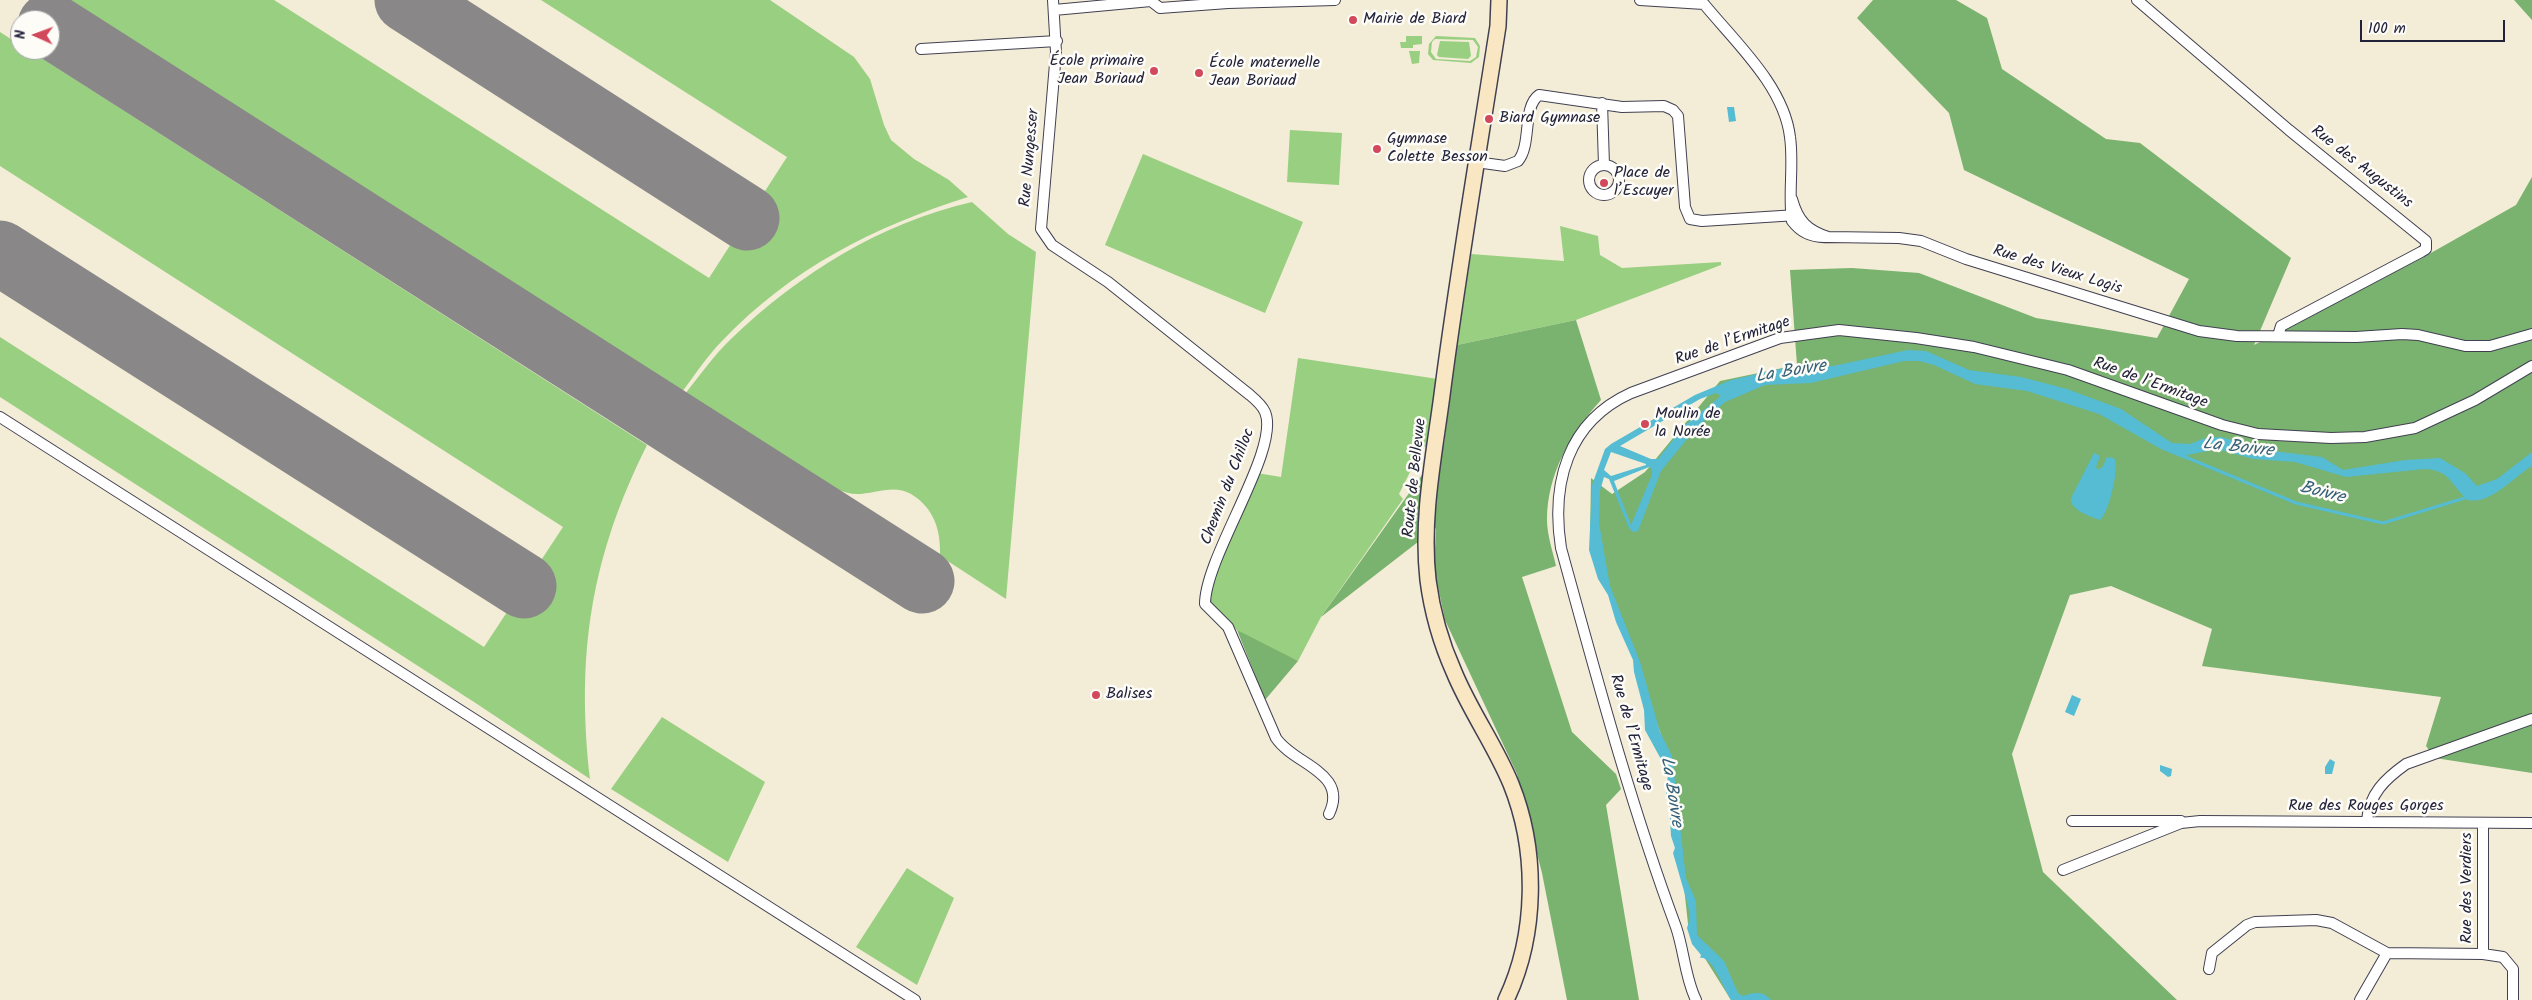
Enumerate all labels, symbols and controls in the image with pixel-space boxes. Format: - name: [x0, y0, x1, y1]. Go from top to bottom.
- north arrow: [10, 10, 60, 60]
- place label: Mairie de Biard: [1363, 10, 1466, 30]
- scale bar: [2362, 10, 2507, 42]
- marker: Mairie de Biard: [1347, 14, 1359, 26]
- text: 100 m: [2368, 17, 2406, 41]
- text: N: [10, 30, 32, 39]
- place label: École primaire Jean Boriaud: [1049, 52, 1144, 90]
- place label: École maternelle Jean Boriaud: [1209, 54, 1320, 92]
- marker: École primaire Jean Boriaud: [1148, 65, 1160, 77]
- marker: École maternelle Jean Boriaud: [1193, 67, 1205, 79]
- street label: Rue Nungesser: [1017, 108, 1045, 208]
- place label: Biard Gymnase: [1499, 109, 1600, 129]
- marker: Biard Gymnase: [1483, 113, 1495, 125]
- street label: Rue des Augustins: [2306, 122, 2416, 214]
- place label: Gymnase Colette Besson: [1387, 130, 1488, 168]
- marker: Gymnase Colette Besson: [1371, 143, 1383, 155]
- place label: Place de l’Escuyer: [1614, 164, 1673, 202]
- marker: Place de l’Escuyer: [1598, 177, 1610, 189]
- street label: Rue des Vieux Logis: [1990, 242, 2124, 300]
- street label: Rue de l’Ermitage: [1673, 313, 1793, 371]
- street label: Rue de l’Ermitage: [2090, 354, 2210, 414]
- water label: La Boivre: [1754, 357, 1828, 389]
- place label: Moulin de la Norée: [1655, 405, 1720, 443]
- street label: Route de Bellevue: [1400, 417, 1432, 539]
- marker: Moulin de la Norée: [1639, 418, 1651, 430]
- street label: Chemin du Chilloc: [1198, 426, 1260, 548]
- water label: La Boivre: [2202, 435, 2274, 463]
- water label: Boivre: [2297, 478, 2347, 510]
- street label: Rue de l’Ermitage: [1604, 672, 1656, 794]
- place label: Balises: [1106, 685, 1152, 705]
- marker: Balises: [1090, 689, 1102, 701]
- water label: La Boivre: [1654, 755, 1686, 829]
- street label: Rue des Rouges Gorges: [2288, 797, 2444, 817]
- street label: Rue des Verdiers: [2458, 832, 2478, 944]

